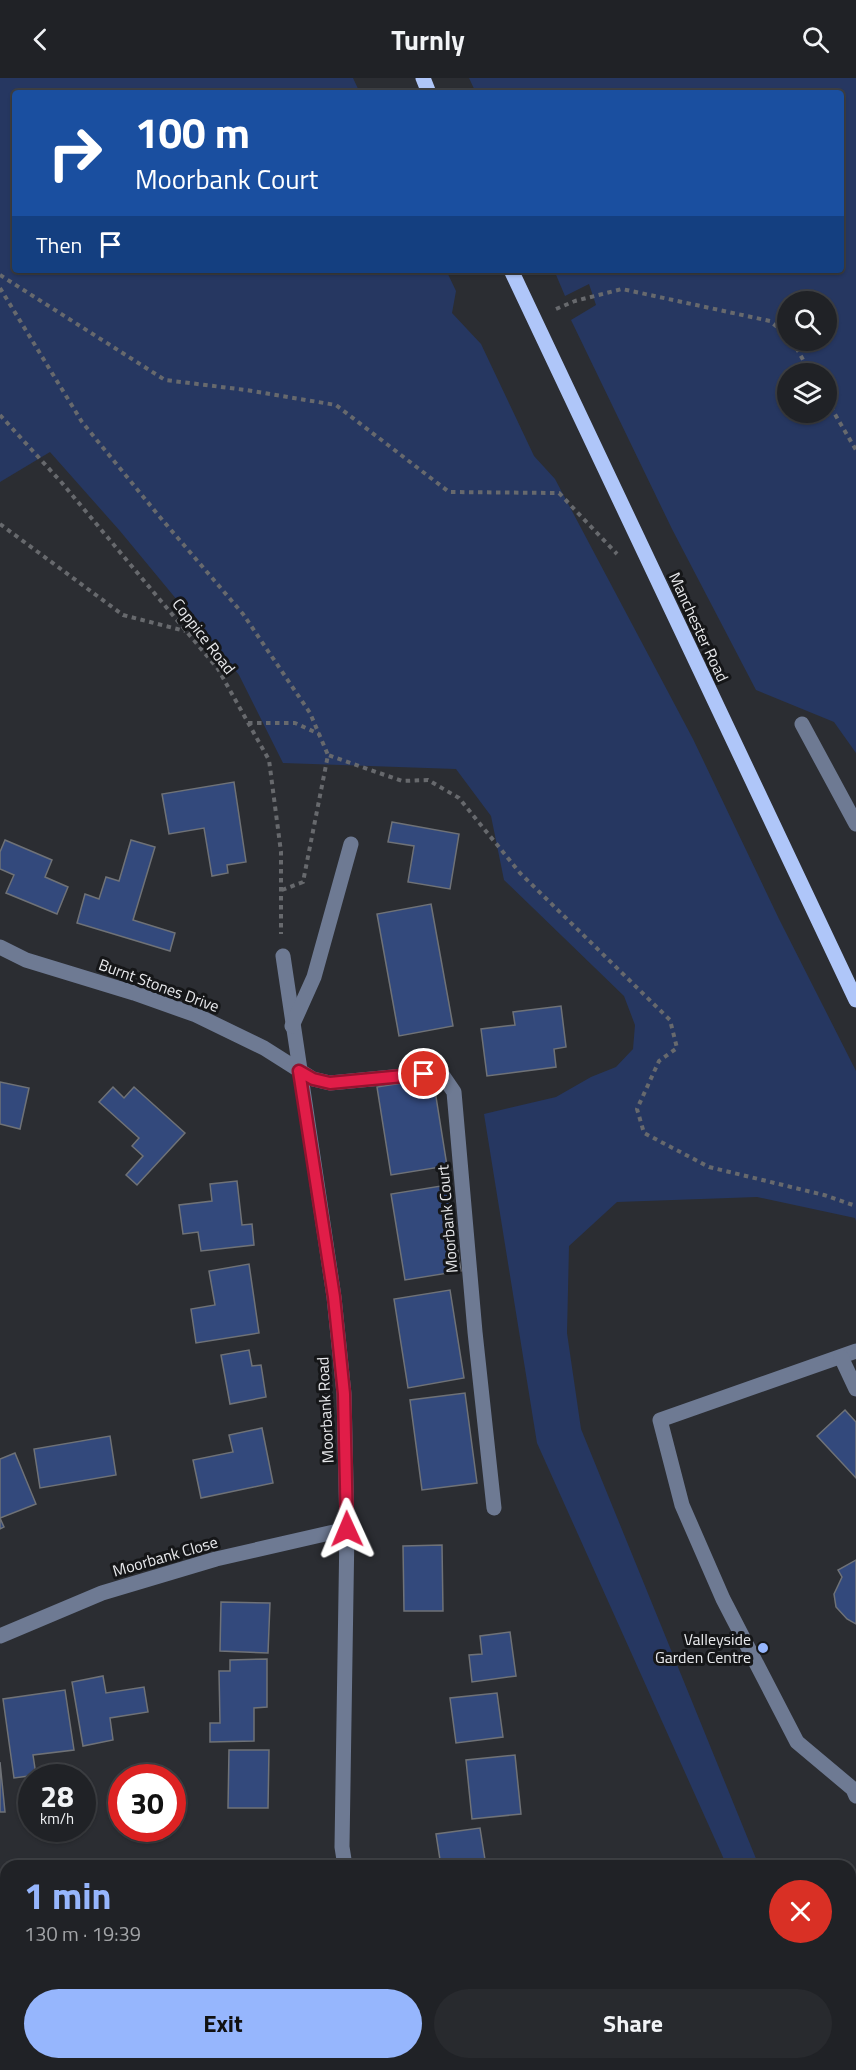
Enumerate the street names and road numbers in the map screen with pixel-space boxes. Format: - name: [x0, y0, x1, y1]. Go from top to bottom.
- street label: Manchester Road: [663, 568, 735, 686]
- street label: Coppice Road: [167, 593, 241, 679]
- street label: Burnt Stones Drive: [95, 952, 223, 1018]
- street label: Moorbank Court: [430, 1163, 464, 1274]
- street label: Moorbank Road: [310, 1356, 340, 1464]
- street label: Moorbank Close: [110, 1530, 220, 1582]

